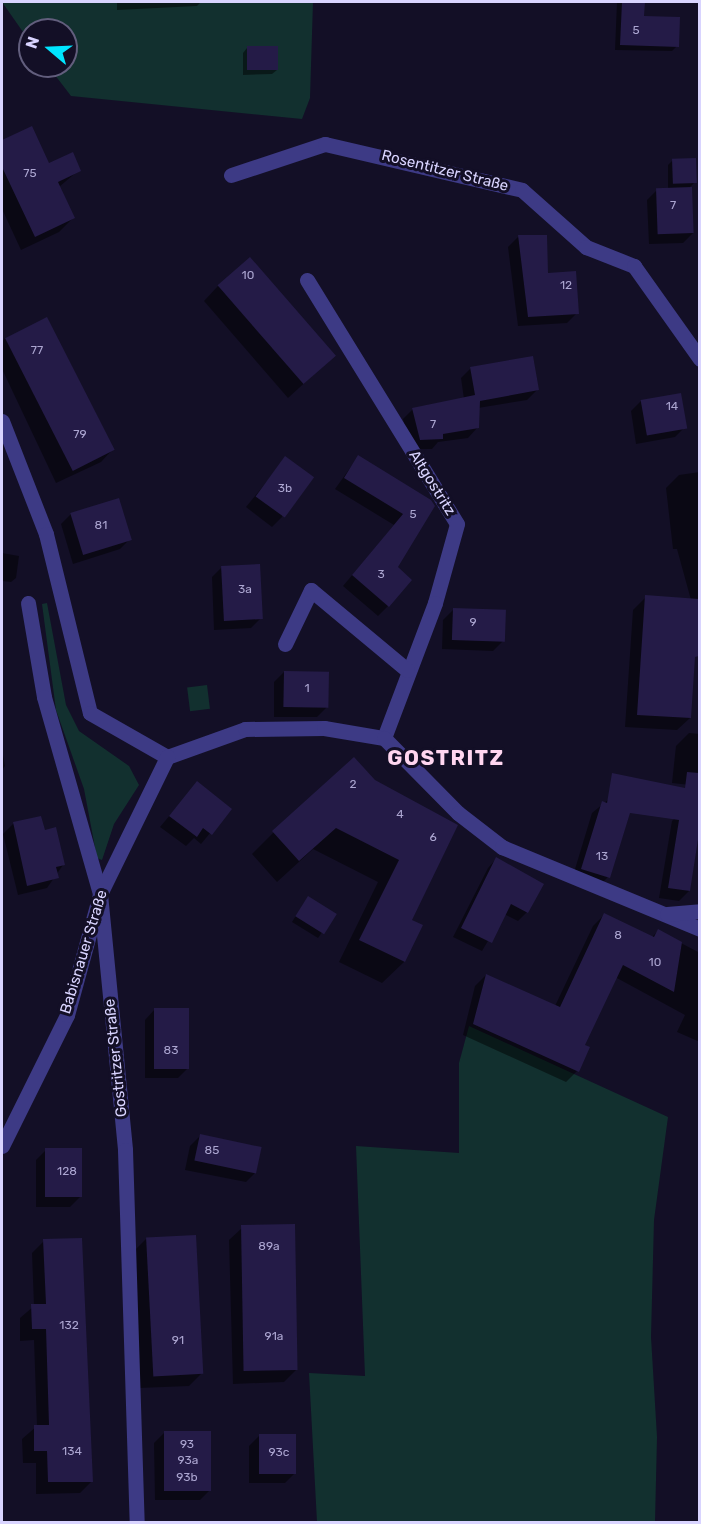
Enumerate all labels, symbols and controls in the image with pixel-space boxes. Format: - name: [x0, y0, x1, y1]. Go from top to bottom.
- north arrow: [18, 18, 78, 78]
- house number: 5: [632, 24, 640, 38]
- text: N: [22, 34, 43, 51]
- street label: Rosentitzer Straße: [380, 147, 510, 195]
- house number: 75: [23, 167, 37, 181]
- house number: 7: [670, 199, 676, 213]
- house number: 10: [242, 269, 254, 283]
- house number: 12: [560, 279, 572, 293]
- house number: 77: [31, 344, 43, 358]
- house number: 14: [666, 400, 678, 414]
- house number: 7: [430, 418, 436, 432]
- house number: 79: [73, 428, 87, 442]
- street label: Altgostritz: [405, 447, 459, 519]
- house number: 3b: [278, 482, 292, 496]
- house number: 5: [409, 508, 417, 522]
- house number: 81: [95, 519, 107, 533]
- house number: 3: [377, 568, 385, 582]
- house number: 3a: [238, 583, 252, 597]
- house number: 9: [469, 616, 477, 630]
- house number: 1: [304, 682, 310, 696]
- district label: GOSTRITZ: [387, 745, 505, 771]
- house number: 2: [349, 778, 357, 792]
- house number: 4: [396, 808, 404, 822]
- house number: 6: [429, 831, 437, 845]
- house number: 13: [596, 850, 608, 864]
- street label: Babisnauer Straße: [57, 888, 111, 1016]
- house number: 8: [614, 929, 622, 943]
- house number: 10: [649, 956, 661, 970]
- street label: Gostritzer Straße: [101, 998, 131, 1118]
- house number: 83: [164, 1044, 178, 1058]
- house number: 85: [205, 1144, 219, 1158]
- house number: 128: [57, 1165, 77, 1179]
- house number: 89a: [258, 1240, 280, 1254]
- house number: 132: [59, 1319, 79, 1333]
- house number: 91a: [265, 1330, 283, 1344]
- house number: 91: [172, 1334, 184, 1348]
- house number: 93: [180, 1438, 194, 1452]
- house number: 134: [62, 1445, 82, 1459]
- house number: 93c: [269, 1446, 289, 1460]
- house number: 93a: [178, 1454, 198, 1468]
- house number: 93b: [176, 1471, 198, 1485]

